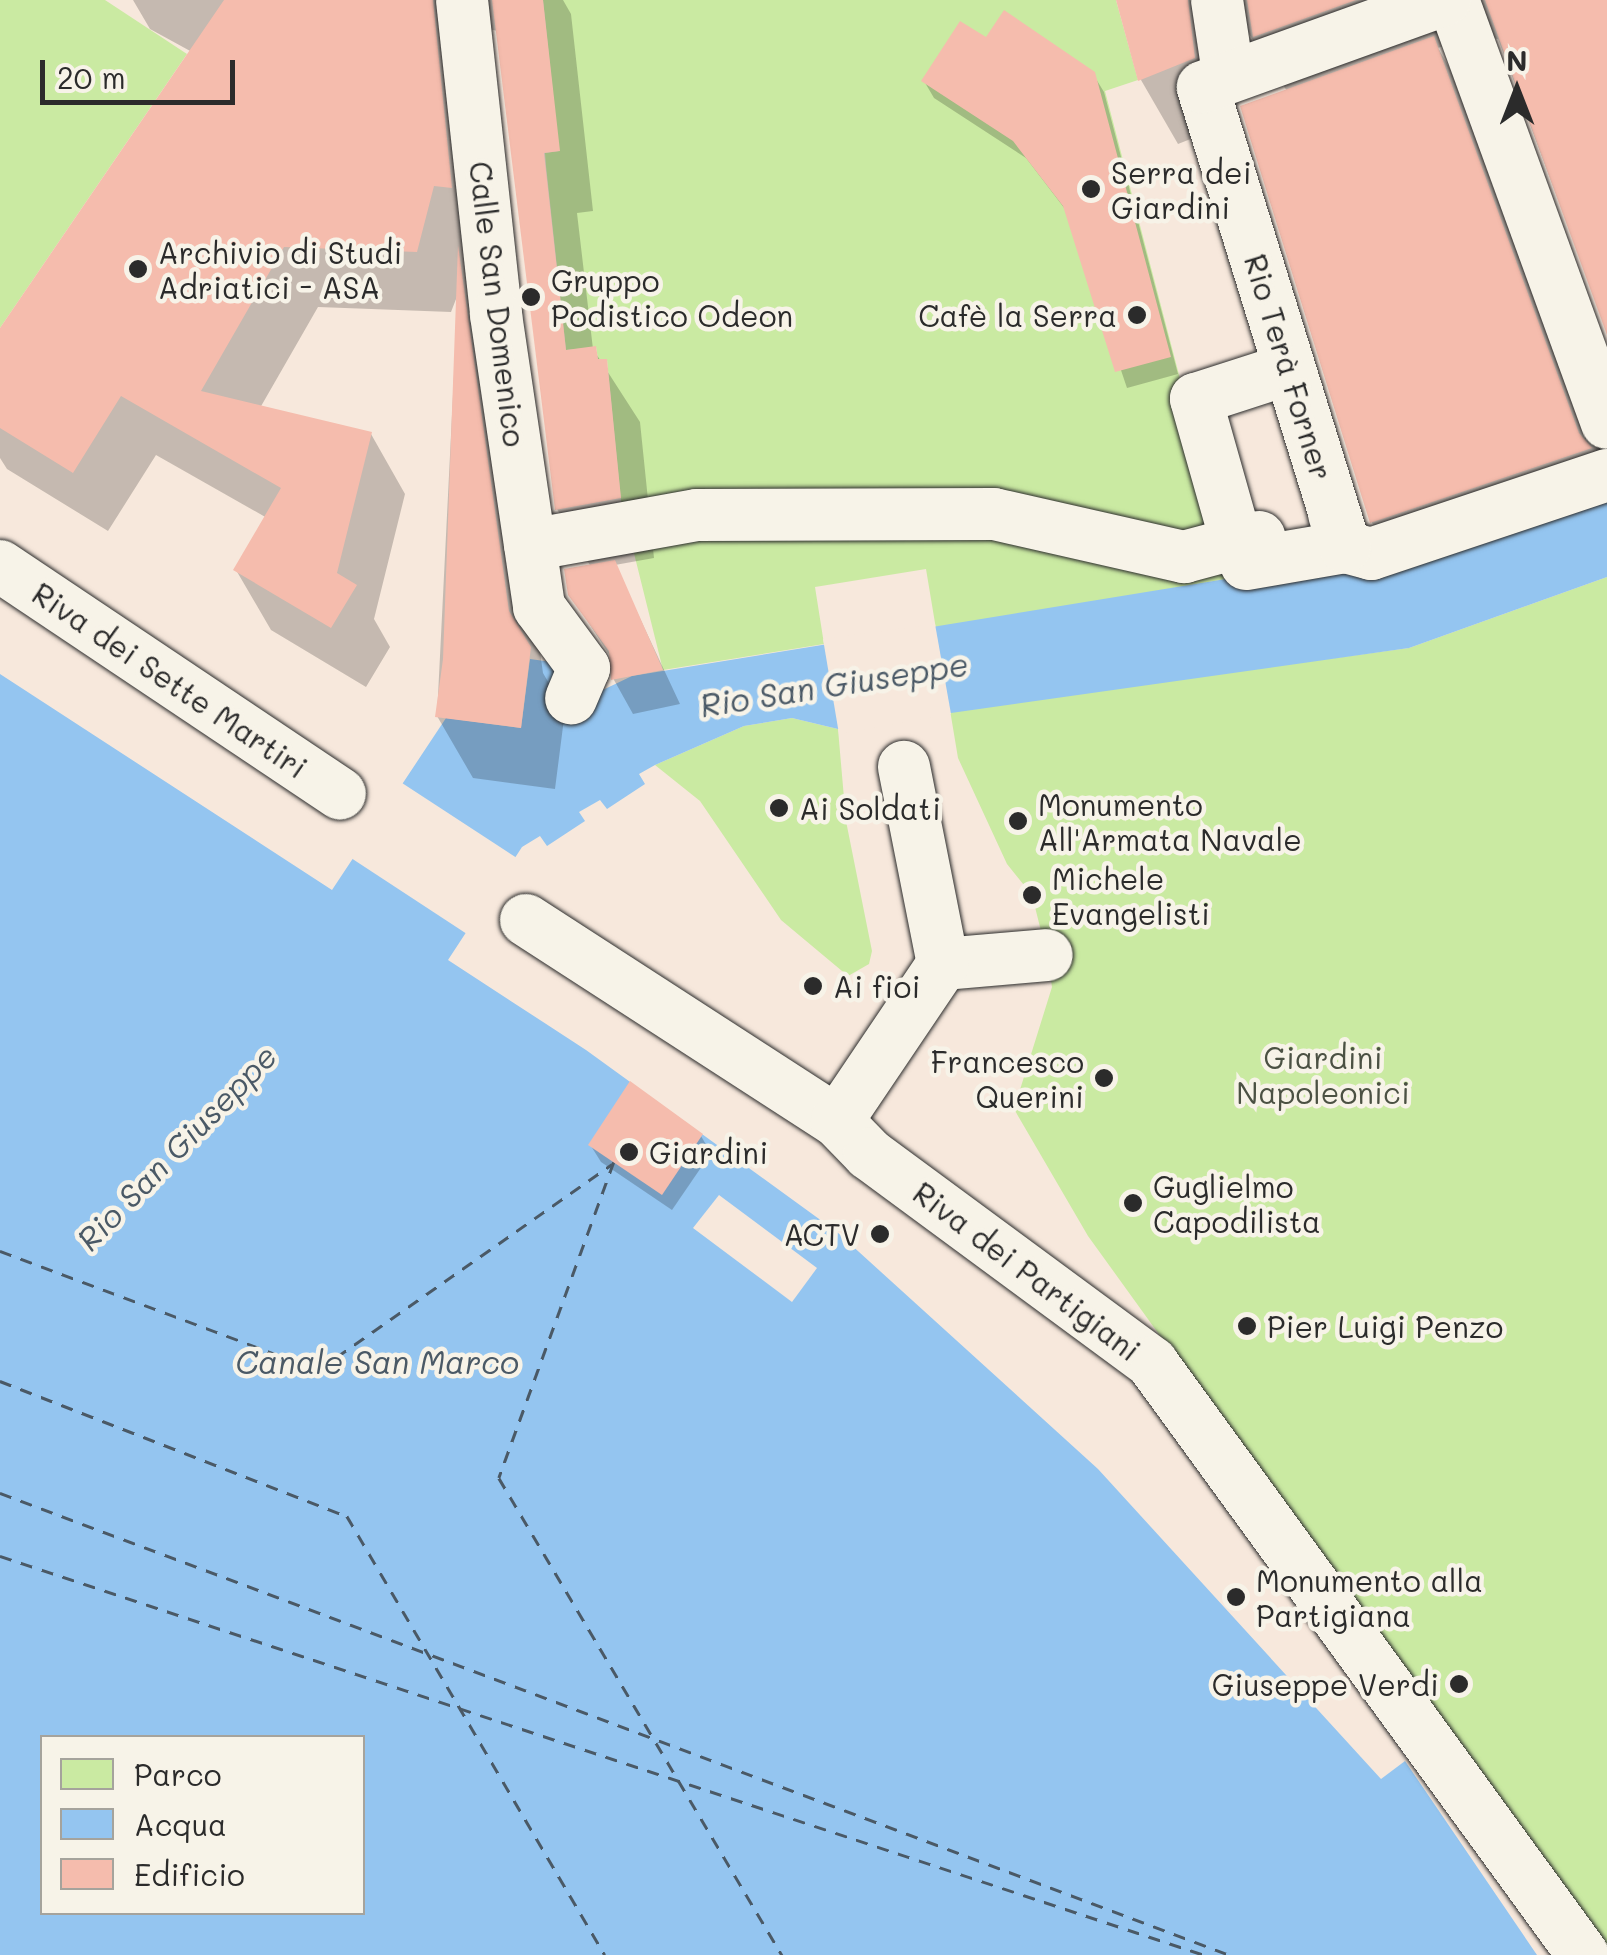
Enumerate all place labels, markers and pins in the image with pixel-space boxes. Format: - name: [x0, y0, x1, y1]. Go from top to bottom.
- place label: Serra dei Giardini: [1111, 154, 1252, 224]
- marker: Serra dei Giardini: [1080, 178, 1102, 200]
- place label: Archivio di Studi Adriatici - ASA: [158, 234, 402, 304]
- marker: Archivio di Studi Adriatici - ASA: [127, 258, 149, 280]
- place label: Gruppo Podistico Odeon: [551, 262, 793, 332]
- marker: Gruppo Podistico Odeon: [520, 286, 542, 308]
- place label: Cafè la Serra: [918, 297, 1117, 333]
- marker: Cafè la Serra: [1126, 304, 1148, 326]
- place label: Monumento All'Armata Navale: [1038, 786, 1302, 856]
- place label: Ai Soldati: [799, 790, 941, 826]
- marker: Ai Soldati: [768, 797, 790, 819]
- marker: Monumento All'Armata Navale: [1007, 810, 1029, 832]
- place label: Michele Evangelisti: [1052, 860, 1210, 930]
- marker: Michele Evangelisti: [1021, 884, 1043, 906]
- place label: Ai fioi: [833, 968, 920, 1004]
- marker: Ai fioi: [802, 975, 824, 997]
- place label: Francesco Querini: [931, 1043, 1084, 1114]
- marker: Francesco Querini: [1093, 1067, 1115, 1089]
- place label: Giardini: [649, 1134, 768, 1170]
- marker: Giardini: [618, 1141, 640, 1163]
- place label: Guglielmo Capodilista: [1153, 1168, 1321, 1238]
- marker: Guglielmo Capodilista: [1122, 1192, 1144, 1214]
- place label: ACTV: [784, 1216, 860, 1252]
- marker: ACTV: [869, 1223, 891, 1245]
- place label: Pier Luigi Penzo: [1267, 1308, 1503, 1344]
- marker: Pier Luigi Penzo: [1236, 1315, 1258, 1337]
- place label: Monumento alla Partigiana: [1256, 1562, 1483, 1632]
- marker: Monumento alla Partigiana: [1225, 1586, 1247, 1608]
- place label: Giuseppe Verdi: [1212, 1666, 1439, 1702]
- marker: Giuseppe Verdi: [1448, 1673, 1470, 1695]

